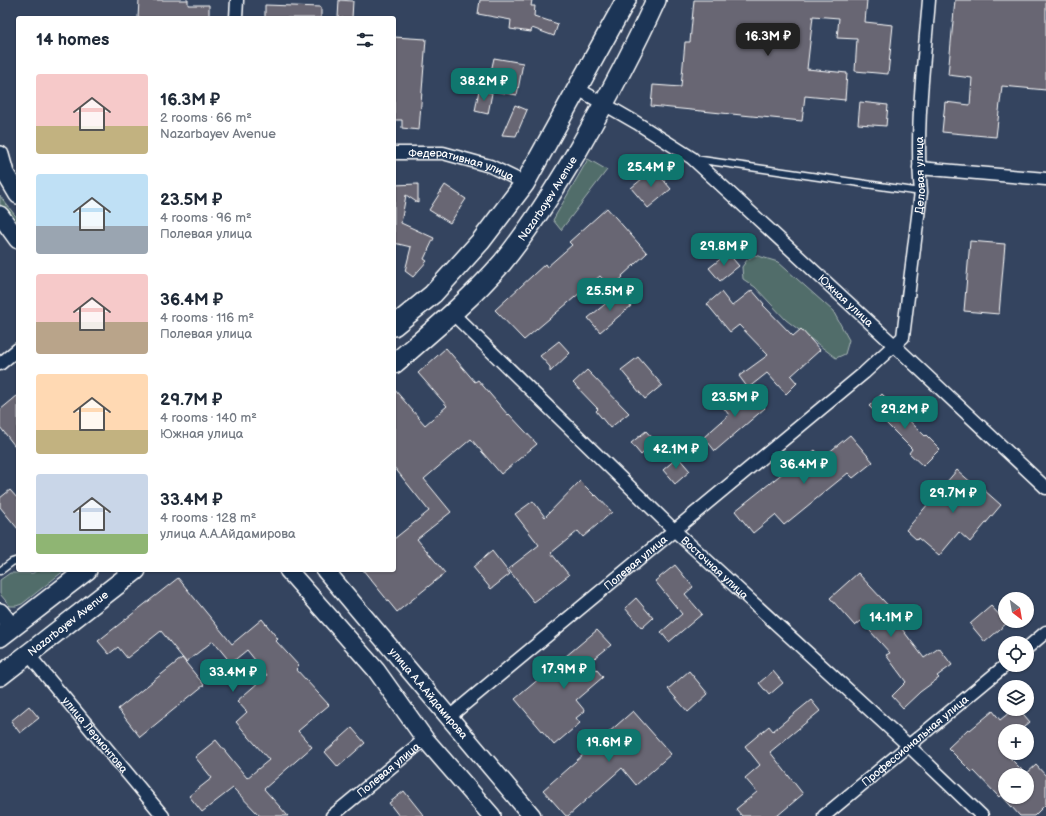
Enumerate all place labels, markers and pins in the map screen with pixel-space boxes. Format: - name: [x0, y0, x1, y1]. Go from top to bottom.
- pin: 16.3M ₽: [731, 23, 805, 57]
- pin: 38.2M ₽: [447, 68, 521, 102]
- pin: 25.4M ₽: [614, 154, 688, 188]
- pin: 29.8M ₽: [687, 233, 761, 267]
- pin: 25.5M ₽: [573, 278, 647, 312]
- pin: 23.5M ₽: [698, 384, 772, 418]
- pin: 29.2M ₽: [868, 396, 942, 430]
- pin: 42.1M ₽: [639, 436, 713, 470]
- pin: 36.4M ₽: [767, 451, 841, 485]
- pin: 29.7M ₽: [916, 480, 990, 514]
- pin: 14.1M ₽: [854, 604, 928, 638]
- pin: 17.9M ₽: [527, 656, 601, 690]
- pin: 33.4M ₽: [196, 659, 270, 693]
- pin: 19.6M ₽: [572, 729, 646, 763]

